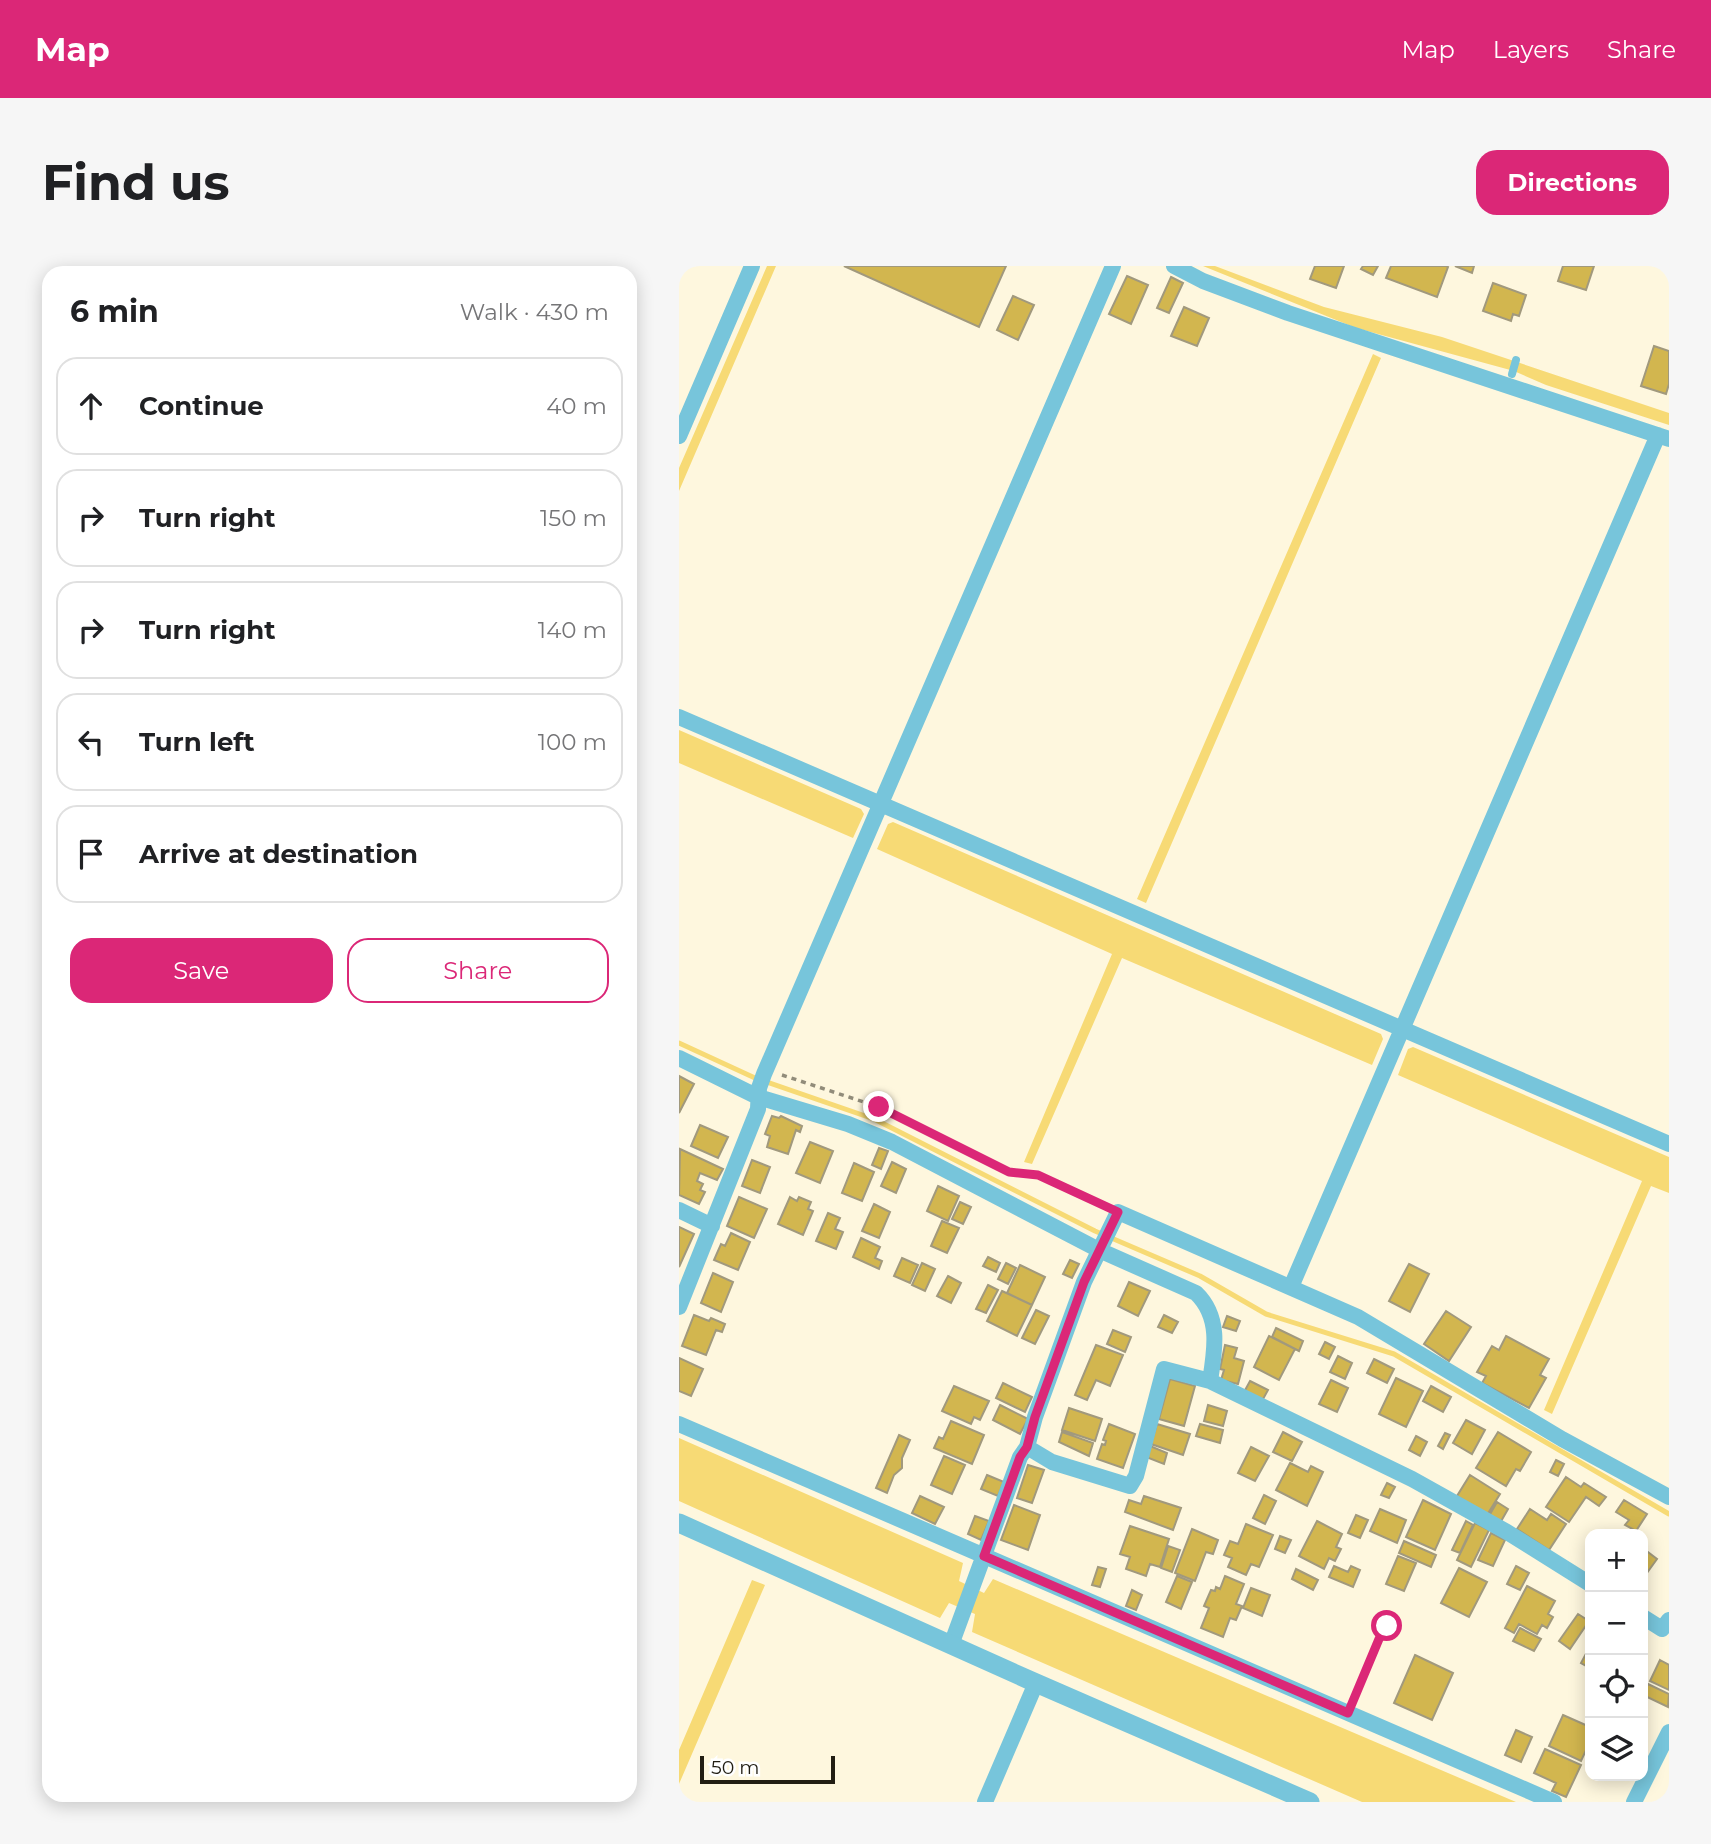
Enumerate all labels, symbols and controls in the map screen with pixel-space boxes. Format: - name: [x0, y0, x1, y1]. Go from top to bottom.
- text: Map: [35, 29, 110, 69]
- text: Map: [1401, 35, 1455, 64]
- text: Layers: [1493, 35, 1569, 64]
- text: Share: [1607, 35, 1676, 64]
- button: Directions: [1476, 150, 1669, 215]
- text: Find us: [42, 153, 230, 212]
- text: 6 min: [70, 293, 159, 330]
- text: Walk · 430 m: [460, 298, 609, 326]
- icon: ahead: [72, 387, 110, 425]
- text: Continue: [139, 390, 264, 422]
- text: 40 m: [546, 392, 607, 420]
- icon: right: [72, 499, 110, 537]
- text: Turn right: [139, 502, 275, 534]
- text: 150 m: [540, 504, 607, 532]
- icon: right: [72, 611, 110, 649]
- text: Turn right: [139, 614, 275, 646]
- text: 140 m: [538, 616, 607, 644]
- icon: left: [72, 723, 110, 761]
- text: Turn left: [139, 726, 255, 758]
- text: 100 m: [538, 728, 607, 756]
- icon: arrive: [72, 835, 110, 873]
- text: Arrive at destination: [139, 838, 418, 870]
- button: Save: [70, 938, 333, 1003]
- button: Share: [347, 938, 609, 1003]
- route end: [863, 1091, 894, 1122]
- map controls: [1585, 1529, 1648, 1781]
- button: +: [1585, 1529, 1648, 1592]
- button: −: [1585, 1592, 1648, 1655]
- route start: [1371, 1610, 1402, 1641]
- button: locate: [1585, 1655, 1648, 1718]
- button: layers: [1585, 1718, 1648, 1781]
- scale bar: [700, 1753, 835, 1785]
- text: 50 m: [711, 1756, 759, 1779]

